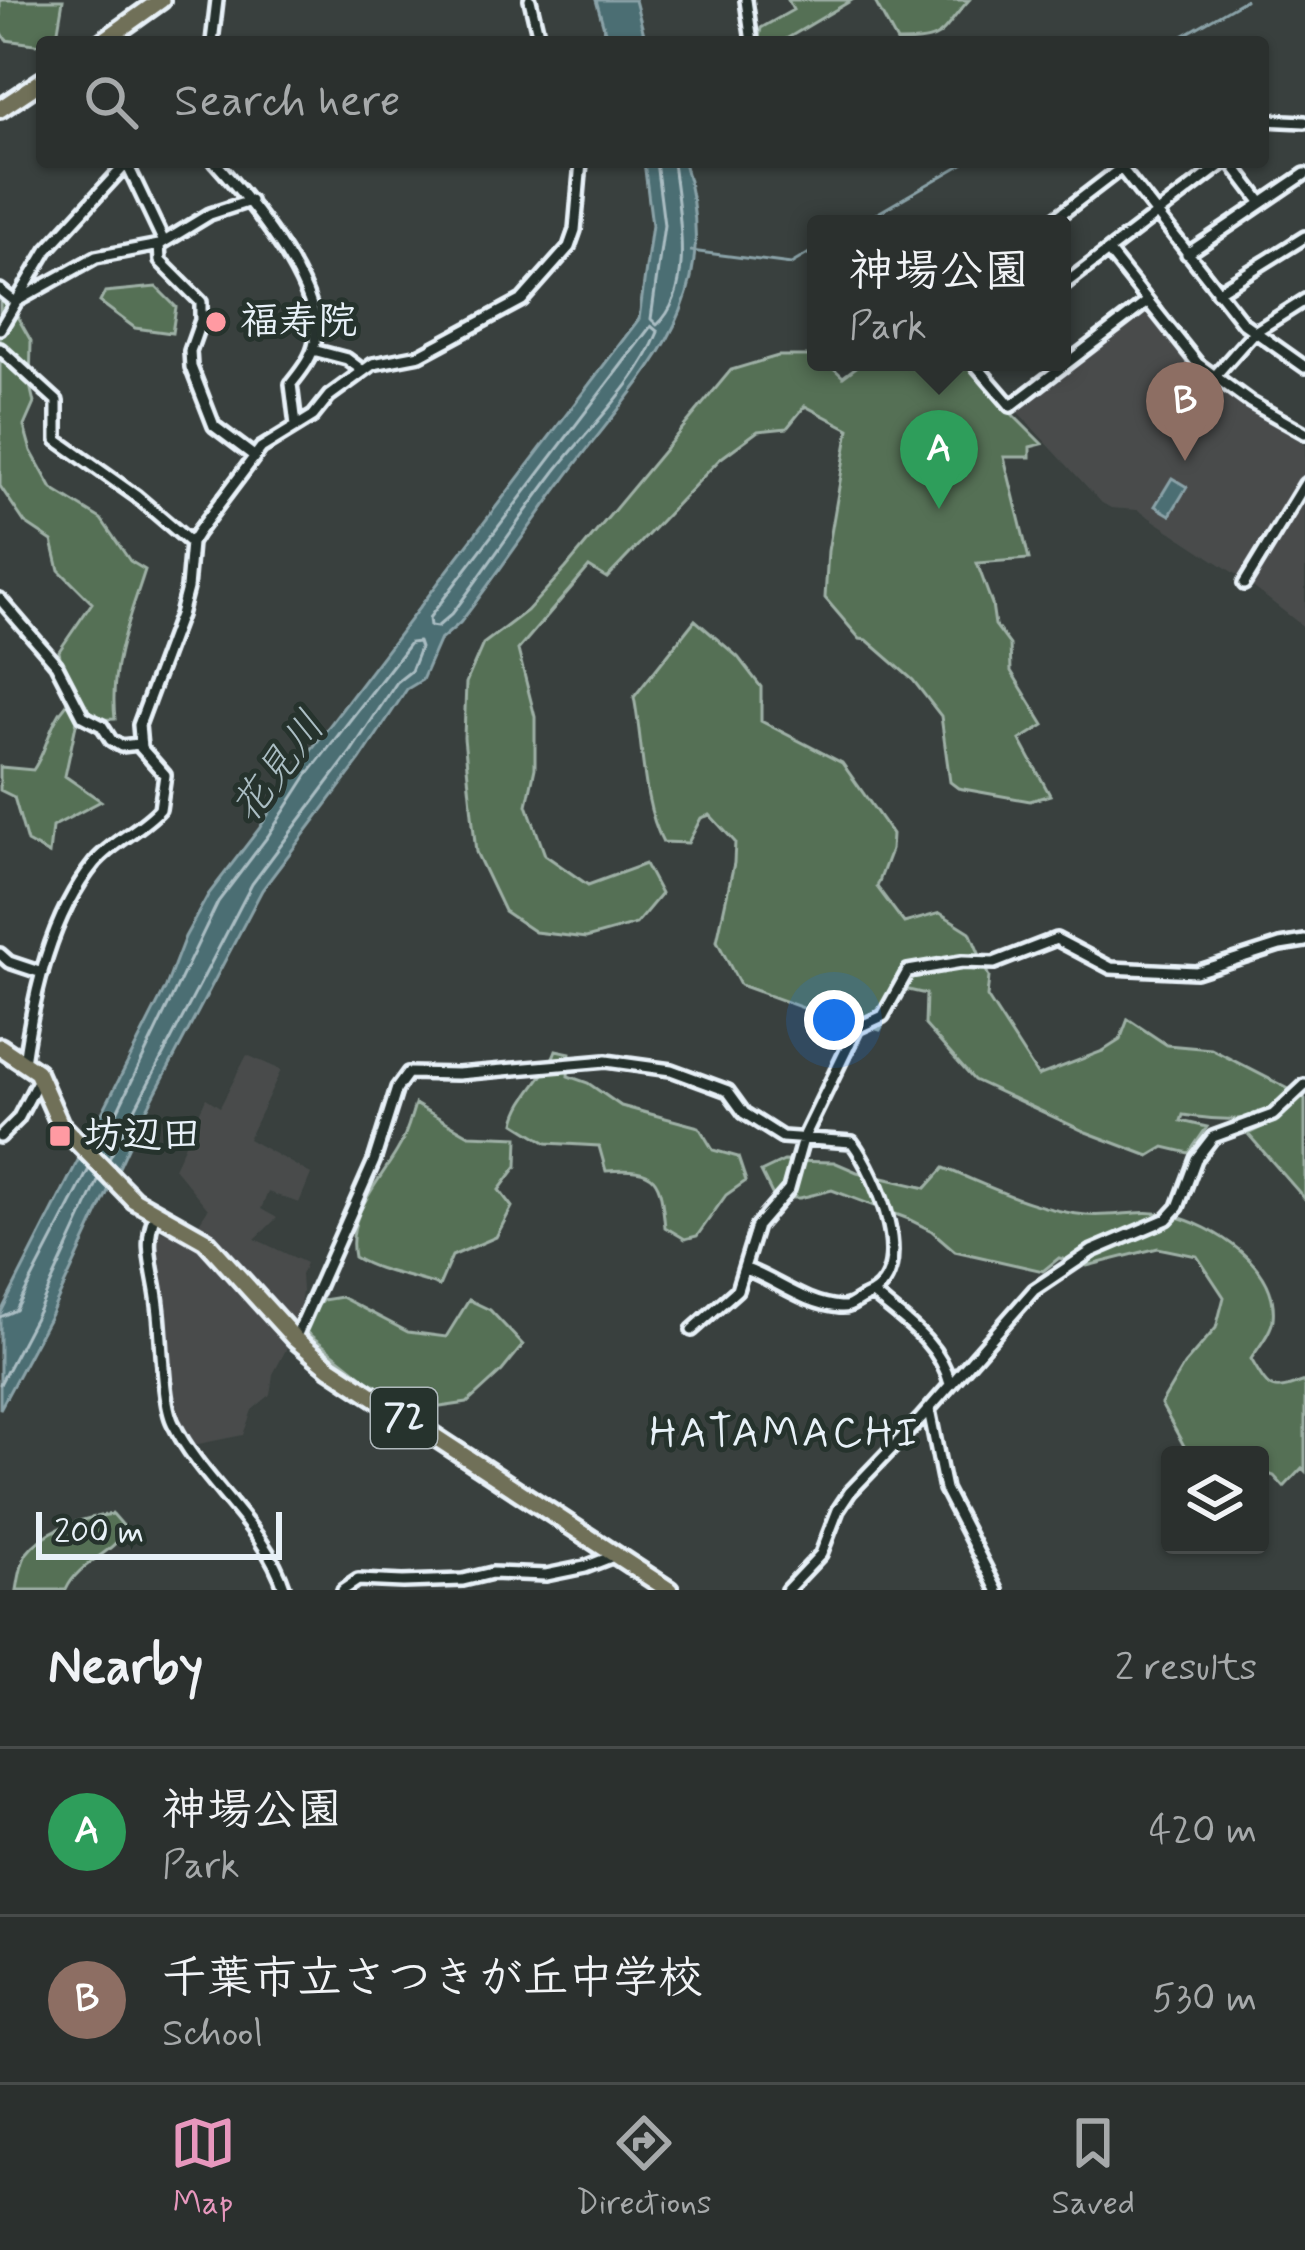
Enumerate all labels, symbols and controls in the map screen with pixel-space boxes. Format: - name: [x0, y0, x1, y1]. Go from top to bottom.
- search box: [36, 36, 1269, 168]
- icon: search: [78, 69, 144, 135]
- text: Search here: [174, 73, 401, 132]
- popup: [807, 215, 1071, 371]
- text: 神場公園: [849, 243, 1029, 302]
- place label: 福寿院: [240, 297, 357, 348]
- text: Park: [849, 302, 927, 353]
- marker: 福寿院: [203, 309, 229, 335]
- pin: B: [1146, 362, 1224, 461]
- pin: A: [900, 410, 978, 509]
- water label: 花見川: [219, 701, 339, 835]
- your location: [804, 990, 864, 1050]
- place label: 坊辺田: [84, 1111, 201, 1162]
- marker: 坊辺田: [47, 1123, 73, 1149]
- road number: 72: [371, 1388, 437, 1448]
- district label: HATAMACHI: [649, 1407, 921, 1462]
- map controls: [1161, 1446, 1269, 1554]
- button: layers: [1161, 1446, 1269, 1554]
- scale bar: [36, 1506, 282, 1559]
- text: 200 m: [54, 1511, 144, 1555]
- text: Nearby: [48, 1635, 203, 1701]
- text: 2 results: [1115, 1643, 1257, 1694]
- text: 神場公園: [162, 1782, 342, 1841]
- text: A: [74, 1806, 100, 1857]
- text: 420 m: [1149, 1806, 1257, 1857]
- text: Park: [162, 1841, 240, 1892]
- text: 千葉市立さつきが丘中学校: [162, 1950, 703, 2009]
- text: B: [75, 1974, 99, 2025]
- text: 530 m: [1152, 1974, 1257, 2025]
- text: School: [162, 2009, 263, 2060]
- tab: Map: [170, 2110, 236, 2226]
- tab: Directions: [576, 2110, 712, 2226]
- tab: Saved: [1052, 2110, 1135, 2226]

